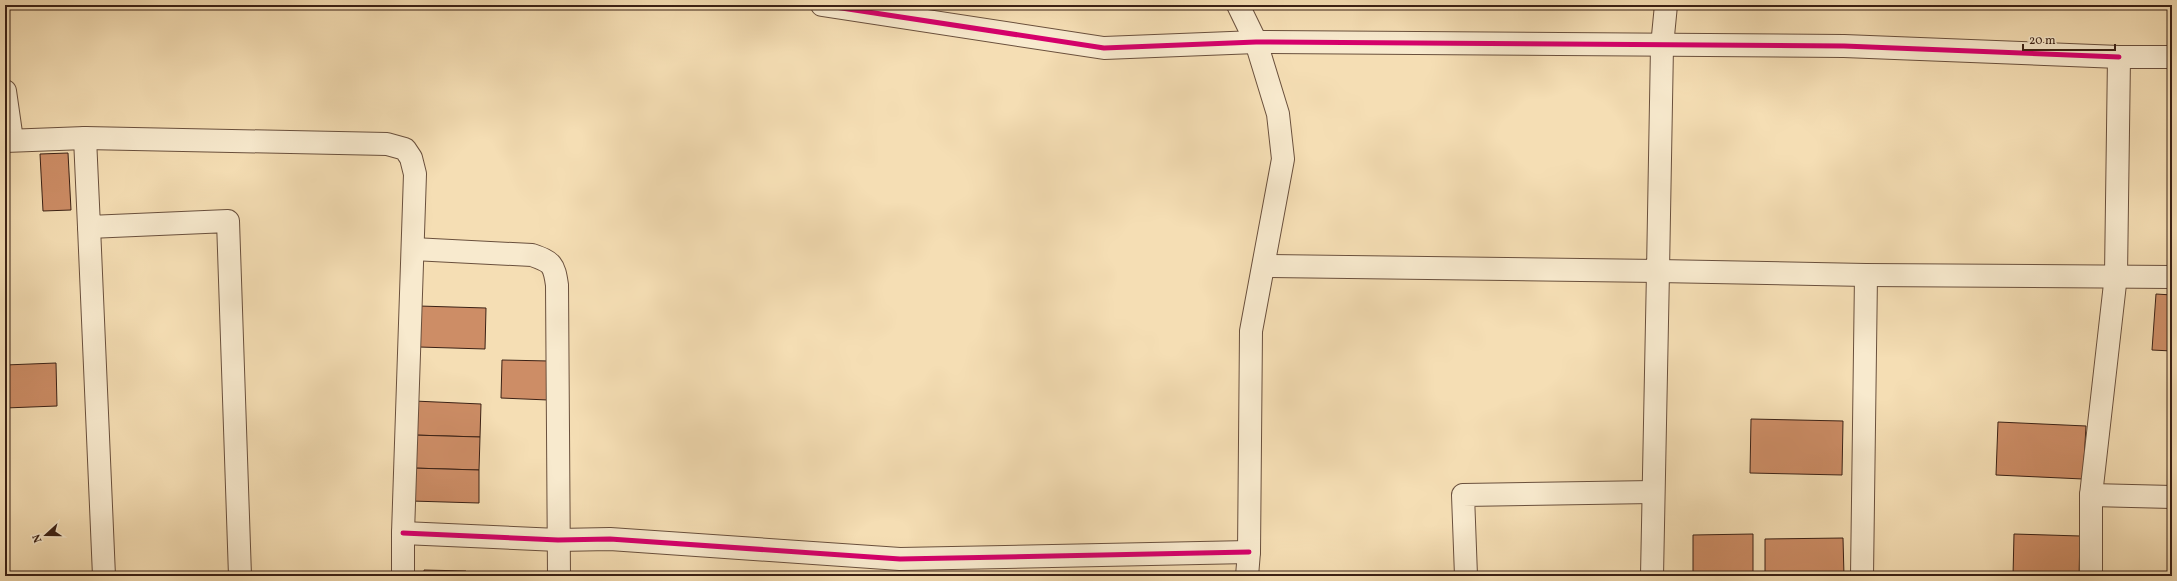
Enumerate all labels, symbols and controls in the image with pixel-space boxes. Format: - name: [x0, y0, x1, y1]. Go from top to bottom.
- scale bar: [2023, 26, 2115, 52]
- text: 20 m: [2029, 33, 2056, 49]
- north arrow: [26, 515, 66, 555]
- text: N: [30, 532, 46, 544]

